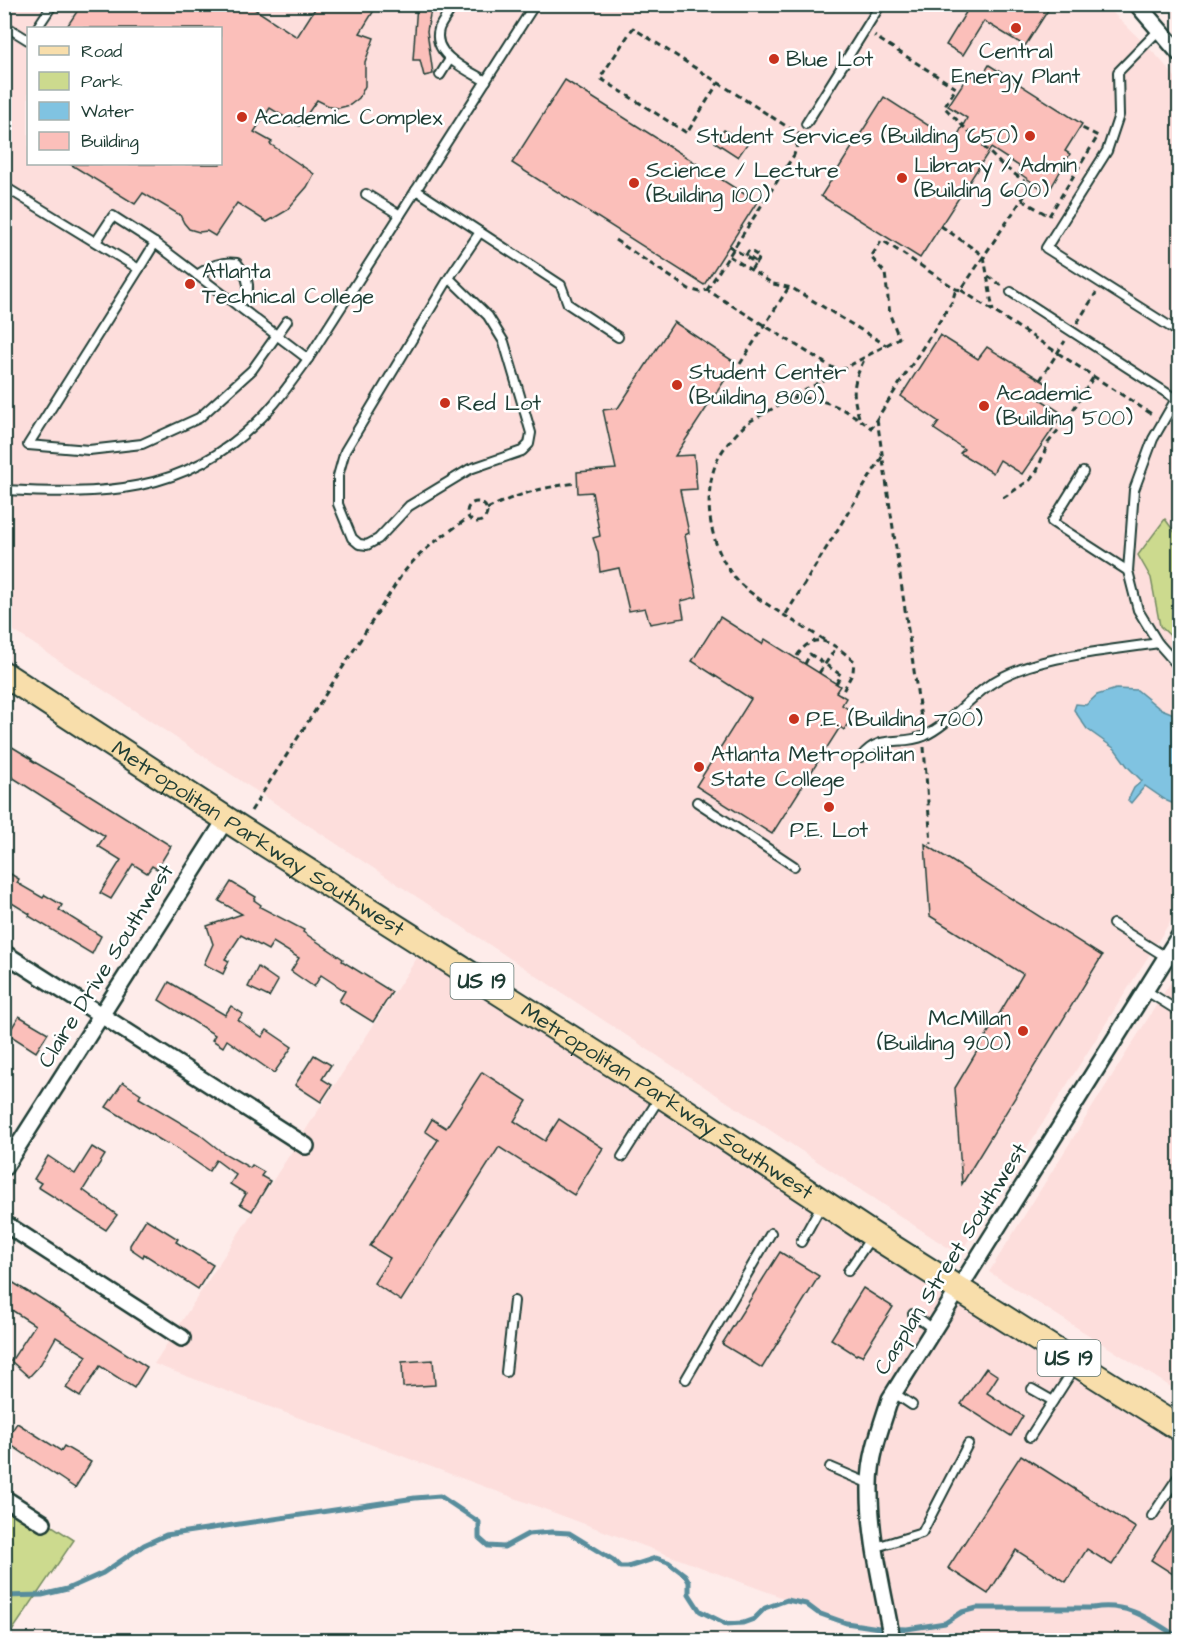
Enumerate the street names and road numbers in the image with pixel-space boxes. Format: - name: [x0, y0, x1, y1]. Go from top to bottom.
- street label: Metropolitan Parkway Southwest: [106, 733, 411, 944]
- street label: Claire Drive Southwest: [30, 858, 182, 1074]
- road number: US 19: [450, 963, 514, 999]
- street label: Metropolitan Parkway Southwest: [515, 995, 820, 1207]
- street label: Casplan Street Southwest: [867, 1137, 1035, 1381]
- road number: US 19: [1038, 1340, 1100, 1376]

